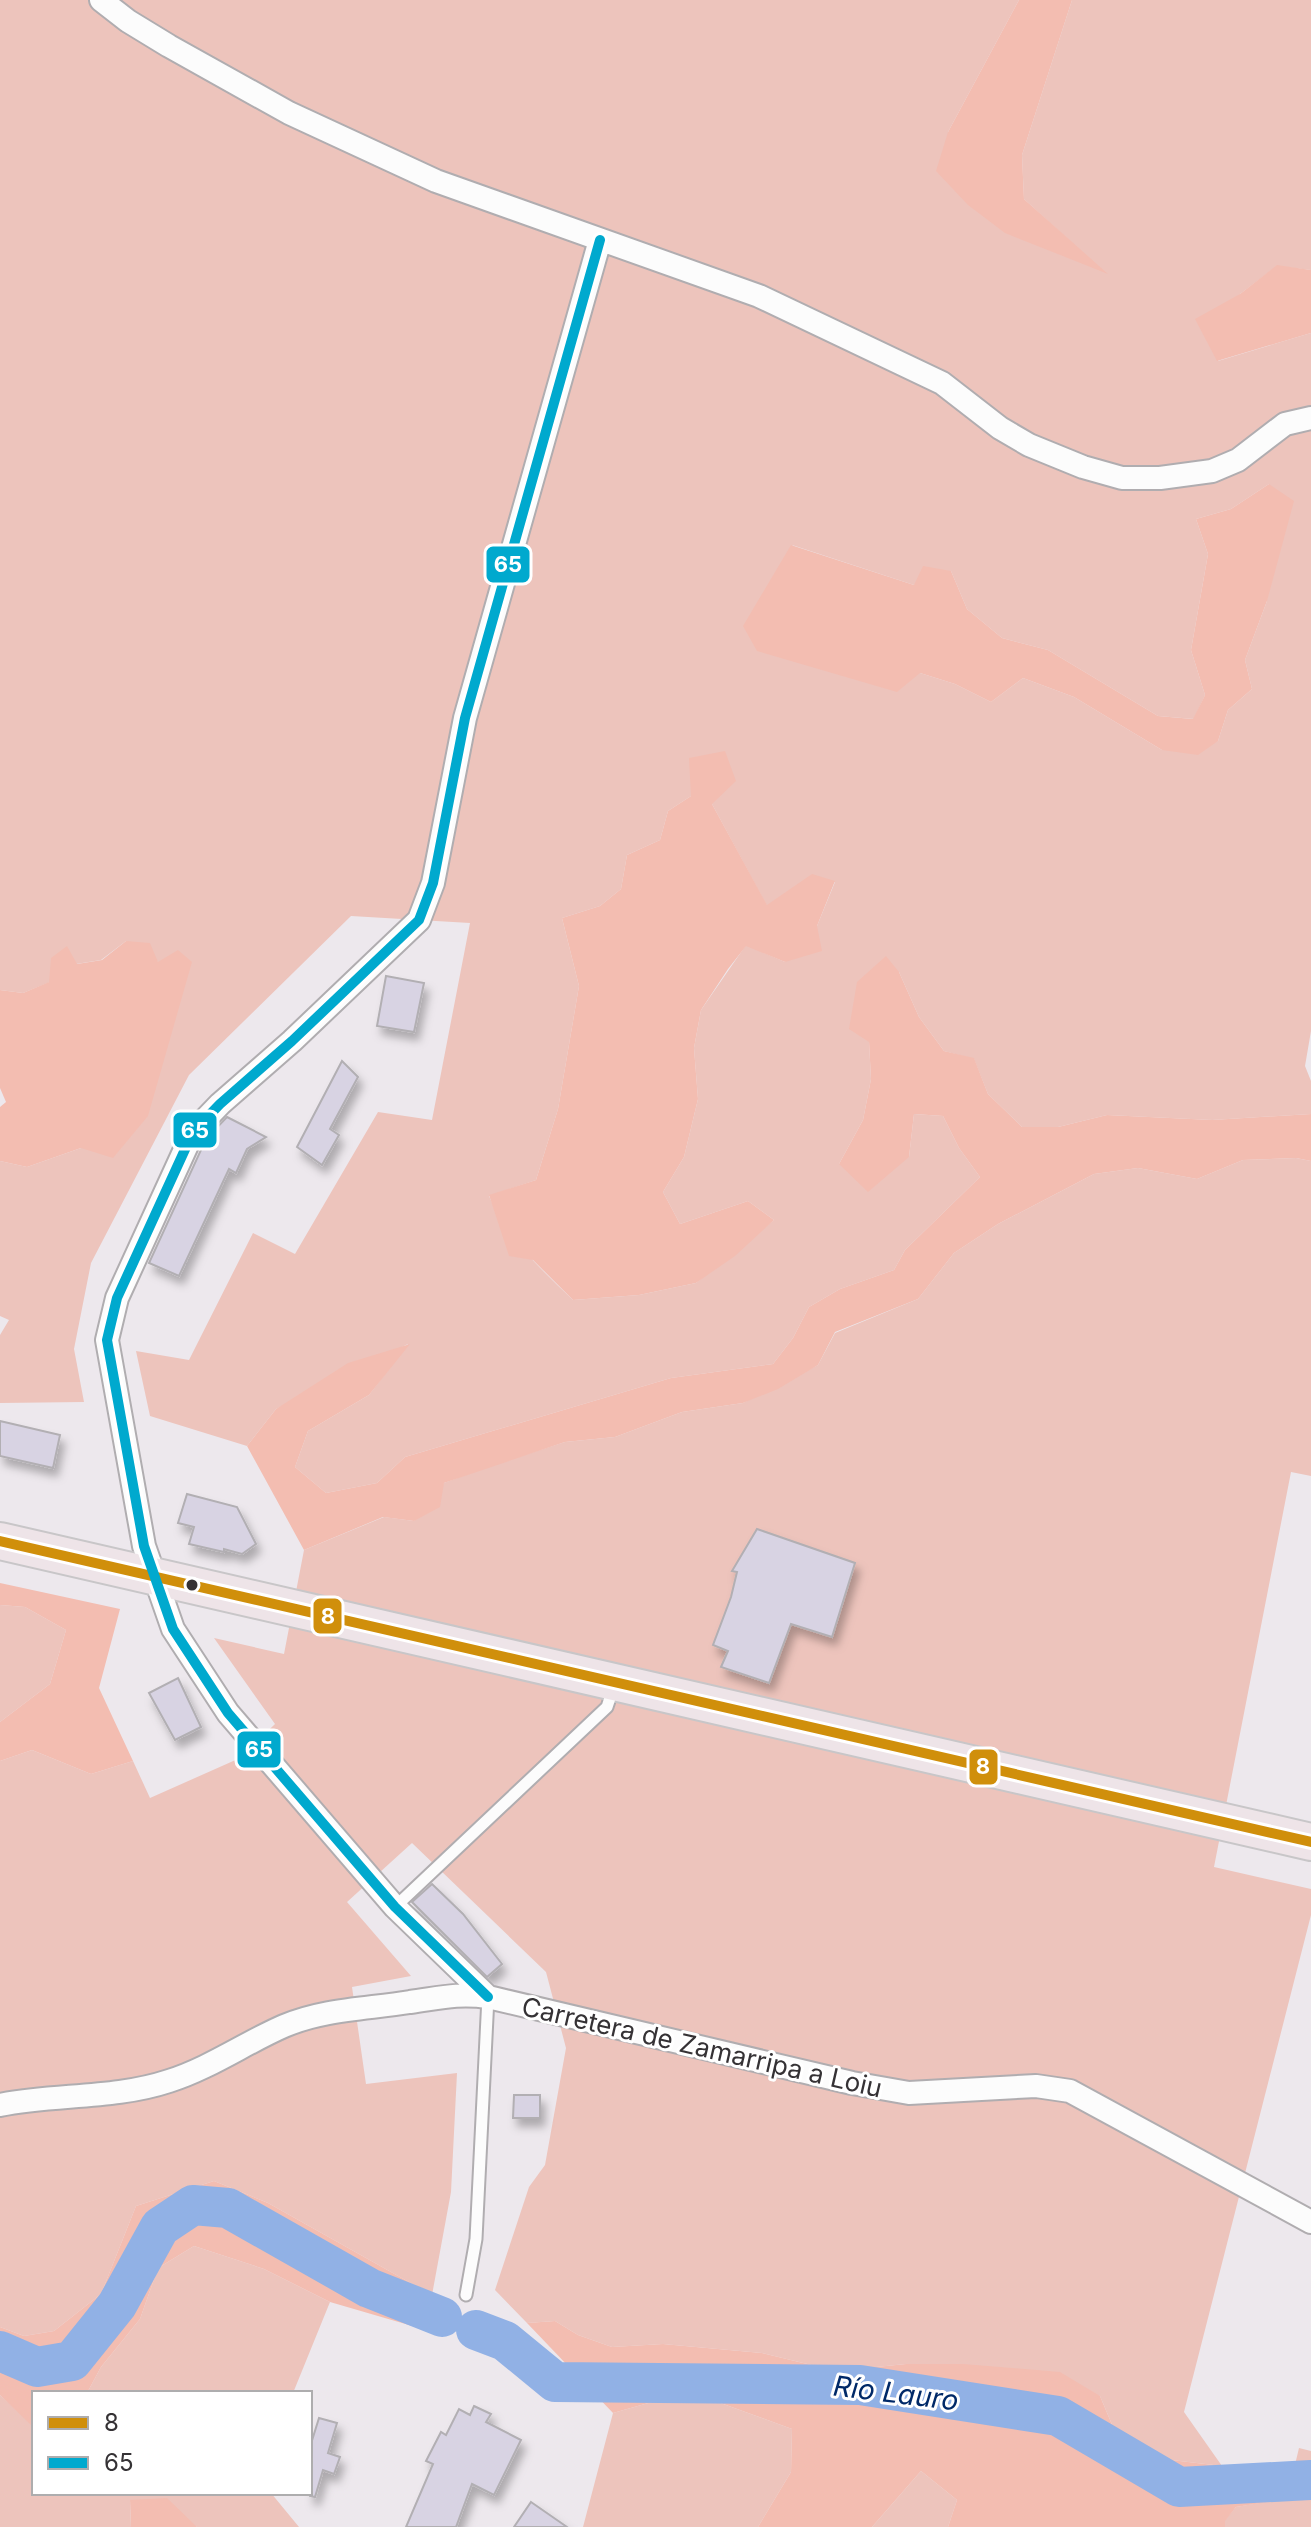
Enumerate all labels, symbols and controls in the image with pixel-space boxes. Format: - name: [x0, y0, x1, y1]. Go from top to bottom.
- line badge: 65: [485, 545, 531, 584]
- text: 65: [494, 551, 522, 577]
- line badge: 65: [172, 1111, 218, 1149]
- text: 65: [181, 1117, 209, 1143]
- unlabelled marker: [184, 1577, 200, 1593]
- line badge: 8: [312, 1597, 343, 1635]
- text: 8: [321, 1603, 335, 1629]
- line badge: 65: [236, 1730, 282, 1769]
- text: 65: [245, 1736, 273, 1762]
- line badge: 8: [968, 1748, 999, 1786]
- text: 8: [976, 1753, 990, 1779]
- street label: Carretera de Zamarripa a Loiu: [519, 1990, 885, 2104]
- water label: Río Lauro: [831, 2368, 961, 2418]
- legend: [32, 2391, 312, 2495]
- text: 8: [104, 2408, 119, 2437]
- text: 65: [104, 2448, 133, 2477]

